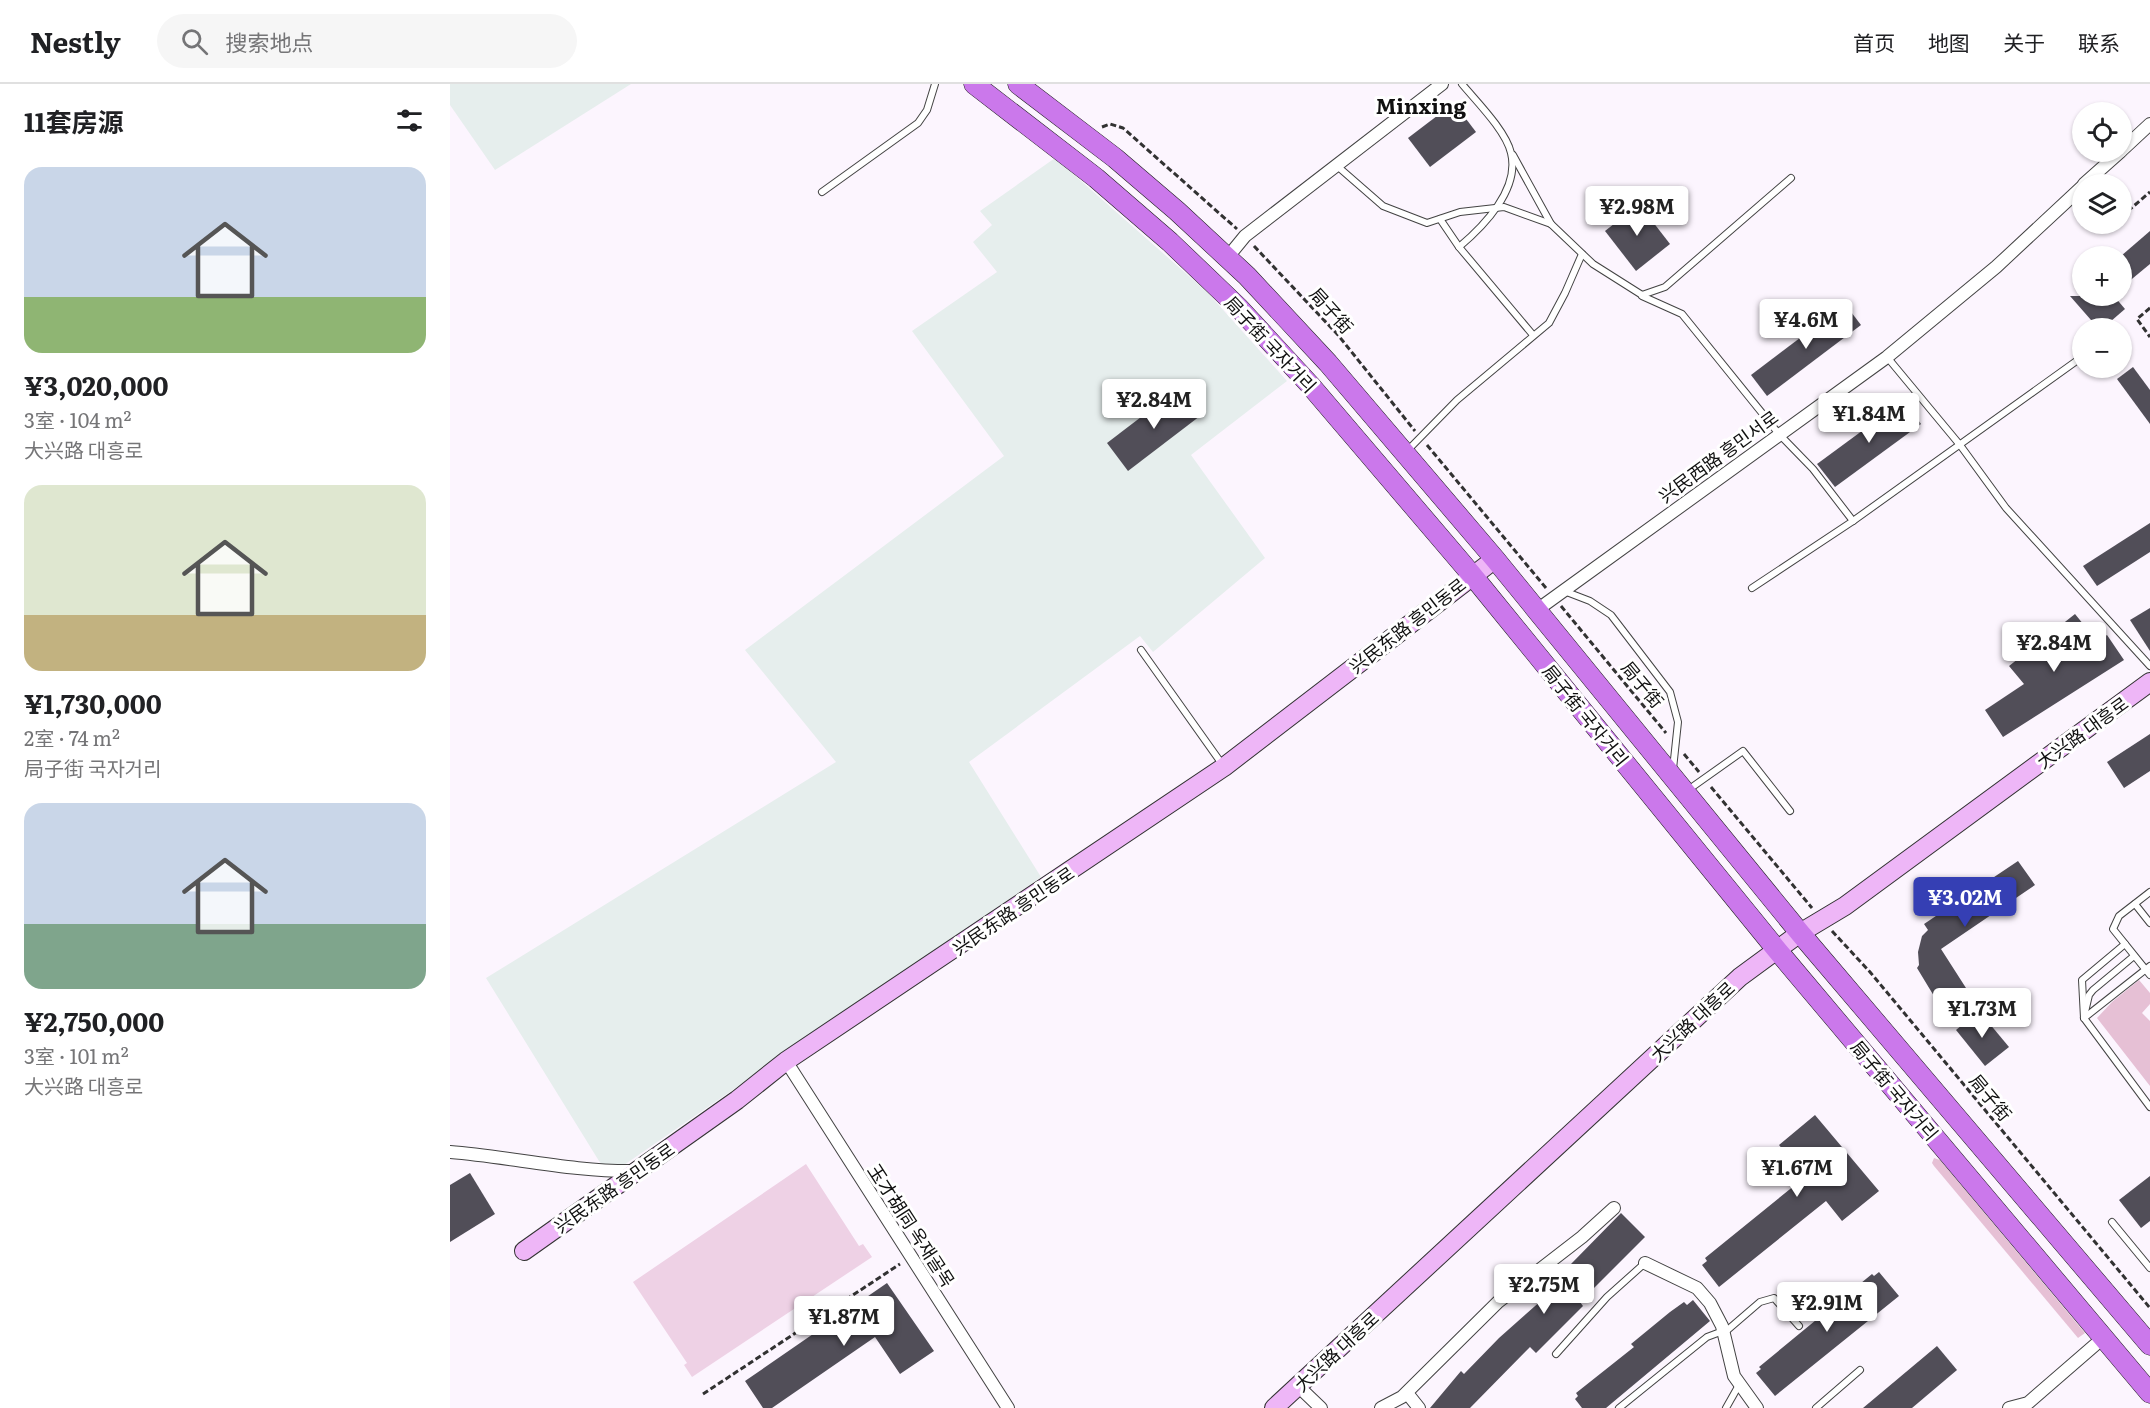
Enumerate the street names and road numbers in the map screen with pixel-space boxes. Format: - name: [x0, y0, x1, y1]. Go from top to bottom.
- street label: 局子街: [1304, 281, 1360, 339]
- street label: 局子街 국자거리: [1219, 290, 1323, 398]
- street label: 兴民西路 흥민서로: [1653, 403, 1783, 509]
- street label: 兴民东路 흥민동로: [1343, 571, 1471, 679]
- street label: 局子街: [1615, 655, 1671, 713]
- street label: 局子街 국자거리: [1537, 658, 1635, 772]
- street label: 大兴路 대흥로: [2031, 690, 2133, 774]
- street label: 兴民东路 흥민동로: [947, 859, 1079, 961]
- street label: 大兴路 대흥로: [1644, 975, 1740, 1067]
- street label: 局子街 국자거리: [1845, 1034, 1945, 1146]
- street label: 局子街: [1963, 1068, 2019, 1126]
- street label: 兴民东路 흥민동로: [548, 1135, 680, 1239]
- street label: 玉才胡同 옥재골목: [862, 1158, 962, 1292]
- street label: 大兴路 대흥로: [1288, 1305, 1384, 1397]

